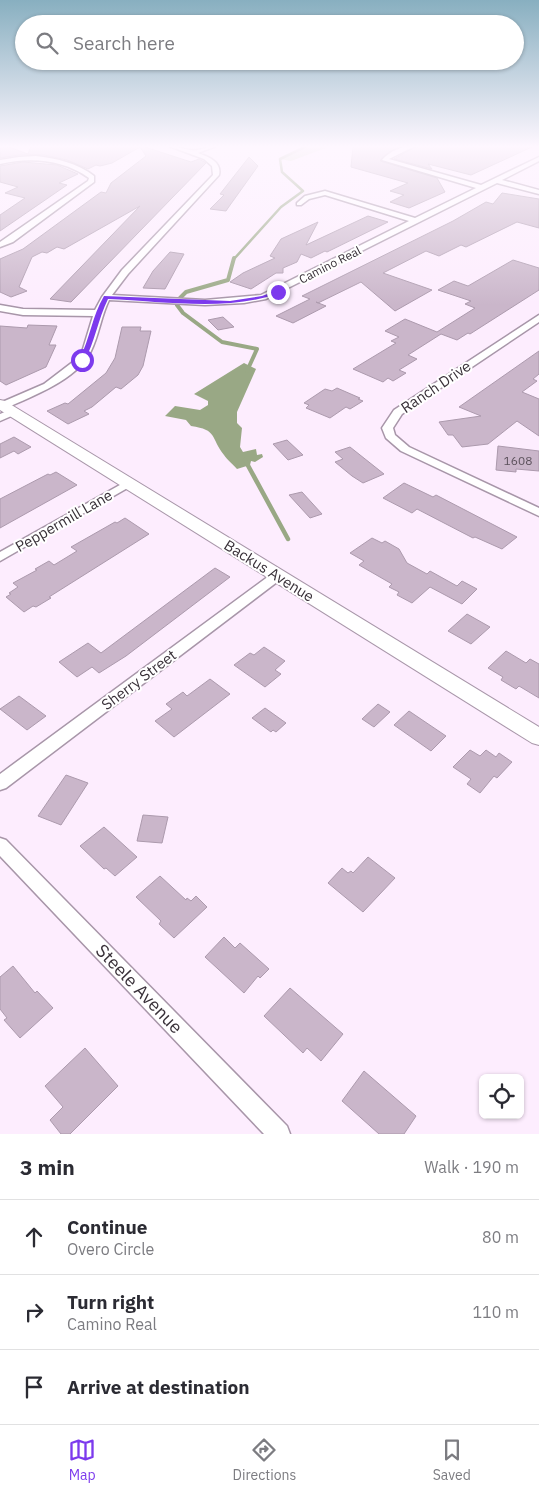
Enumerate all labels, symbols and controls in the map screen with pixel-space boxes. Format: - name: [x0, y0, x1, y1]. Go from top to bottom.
- search box: [15, 15, 524, 70]
- icon: search: [33, 29, 61, 57]
- text: Search here: [73, 31, 175, 55]
- street label: Camino Real: [296, 243, 363, 287]
- route end: [267, 281, 290, 304]
- route start: [71, 349, 94, 372]
- street label: Ranch Drive: [397, 356, 474, 417]
- house number: 1608: [504, 453, 532, 468]
- street label: Peppermill Lane: [12, 485, 116, 556]
- street label: Backus Avenue: [221, 535, 318, 606]
- street label: Sherry Street: [98, 645, 180, 714]
- street label: Steele Avenue: [91, 939, 188, 1038]
- map controls: [479, 1074, 524, 1119]
- button: locate: [479, 1074, 524, 1119]
- text: 3 min: [20, 1153, 75, 1181]
- text: Walk · 190 m: [424, 1157, 519, 1177]
- text: Continue: [67, 1215, 147, 1239]
- icon: ahead: [20, 1223, 48, 1251]
- text: 80 m: [482, 1227, 519, 1247]
- text: Overo Circle: [67, 1239, 154, 1259]
- text: Turn right: [67, 1290, 154, 1314]
- icon: right: [20, 1298, 48, 1326]
- text: 110 m: [472, 1302, 519, 1322]
- text: Camino Real: [67, 1314, 157, 1334]
- icon: arrive: [20, 1373, 48, 1401]
- text: Arrive at destination: [67, 1375, 250, 1399]
- tab: Map: [68, 1436, 96, 1484]
- tab: Directions: [233, 1436, 296, 1484]
- tab: Saved: [433, 1436, 471, 1484]

